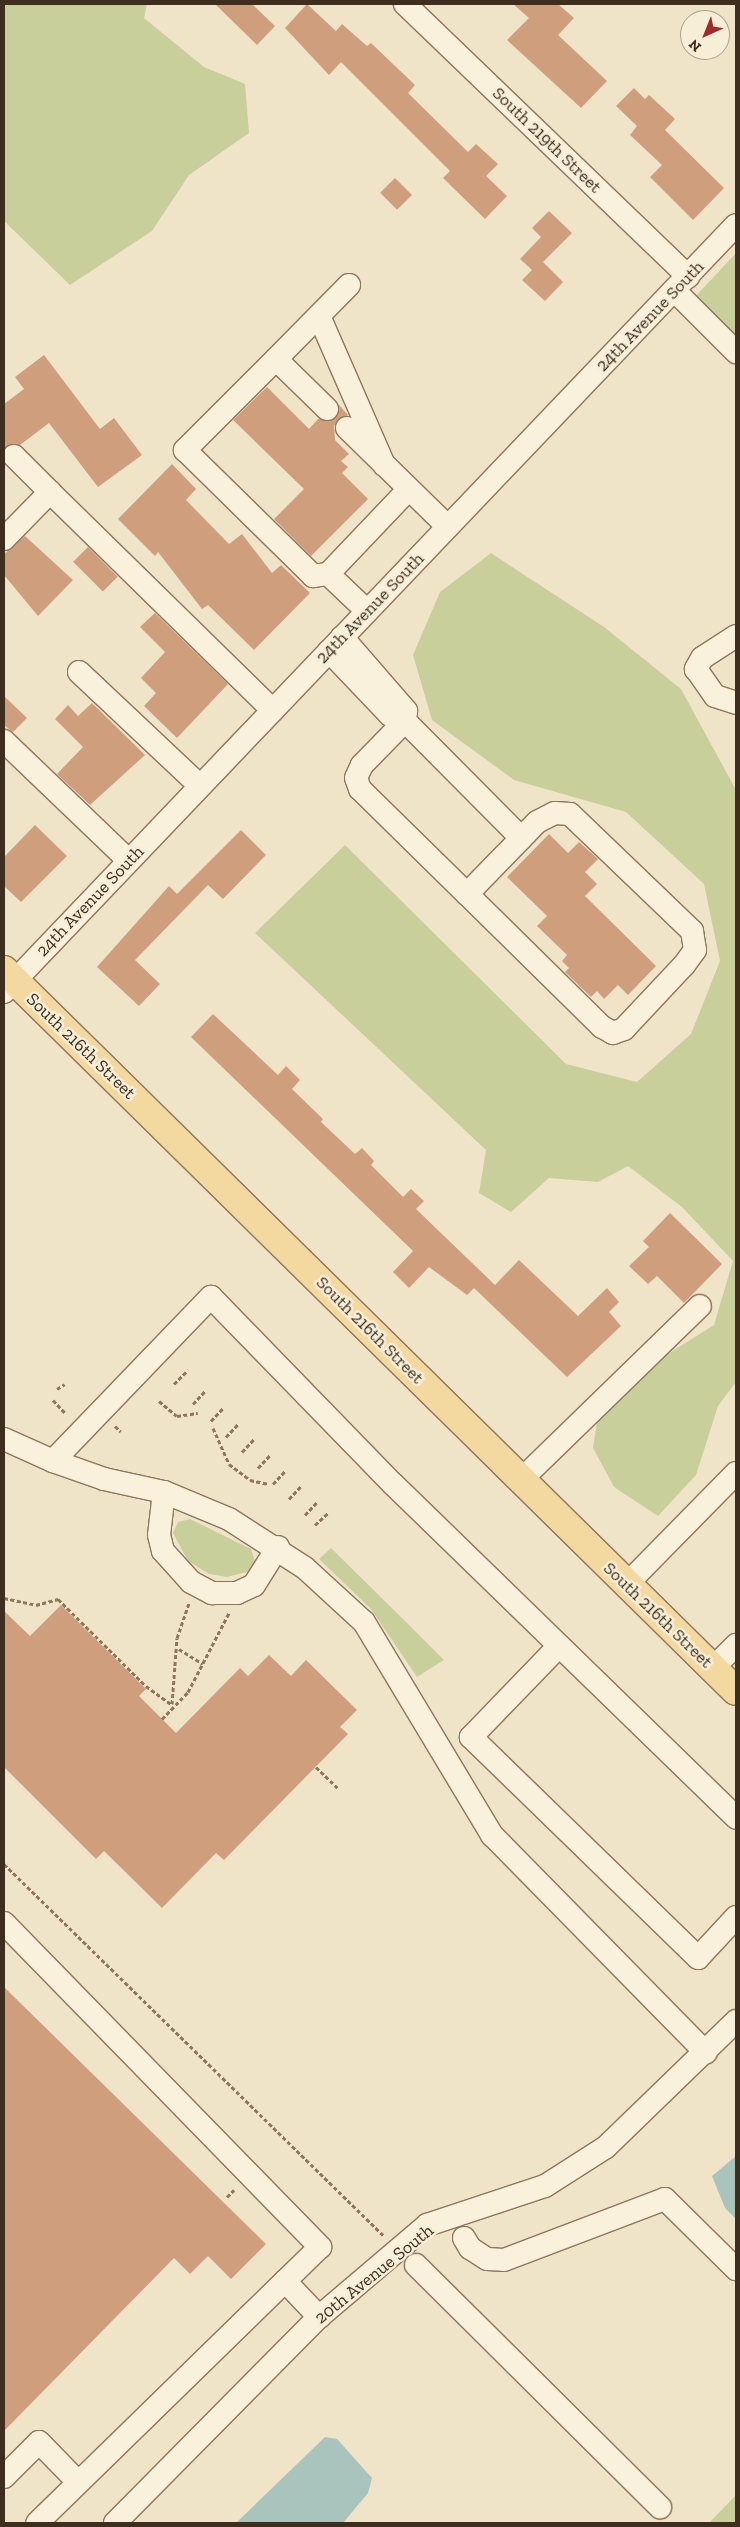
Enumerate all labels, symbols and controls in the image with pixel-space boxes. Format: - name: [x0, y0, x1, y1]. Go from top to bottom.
- north arrow: [680, 10, 730, 60]
- text: N: [685, 36, 705, 55]
- street label: South 219th Street: [488, 82, 606, 198]
- street label: 24th Avenue South: [591, 256, 709, 376]
- street label: 24th Avenue South: [311, 548, 429, 668]
- street label: 24th Avenue South: [31, 841, 149, 961]
- street label: South 216th Street: [22, 988, 140, 1104]
- street label: South 216th Street: [312, 1272, 428, 1388]
- street label: South 216th Street: [599, 1557, 717, 1673]
- street label: 20th Avenue South: [310, 2219, 438, 2329]

